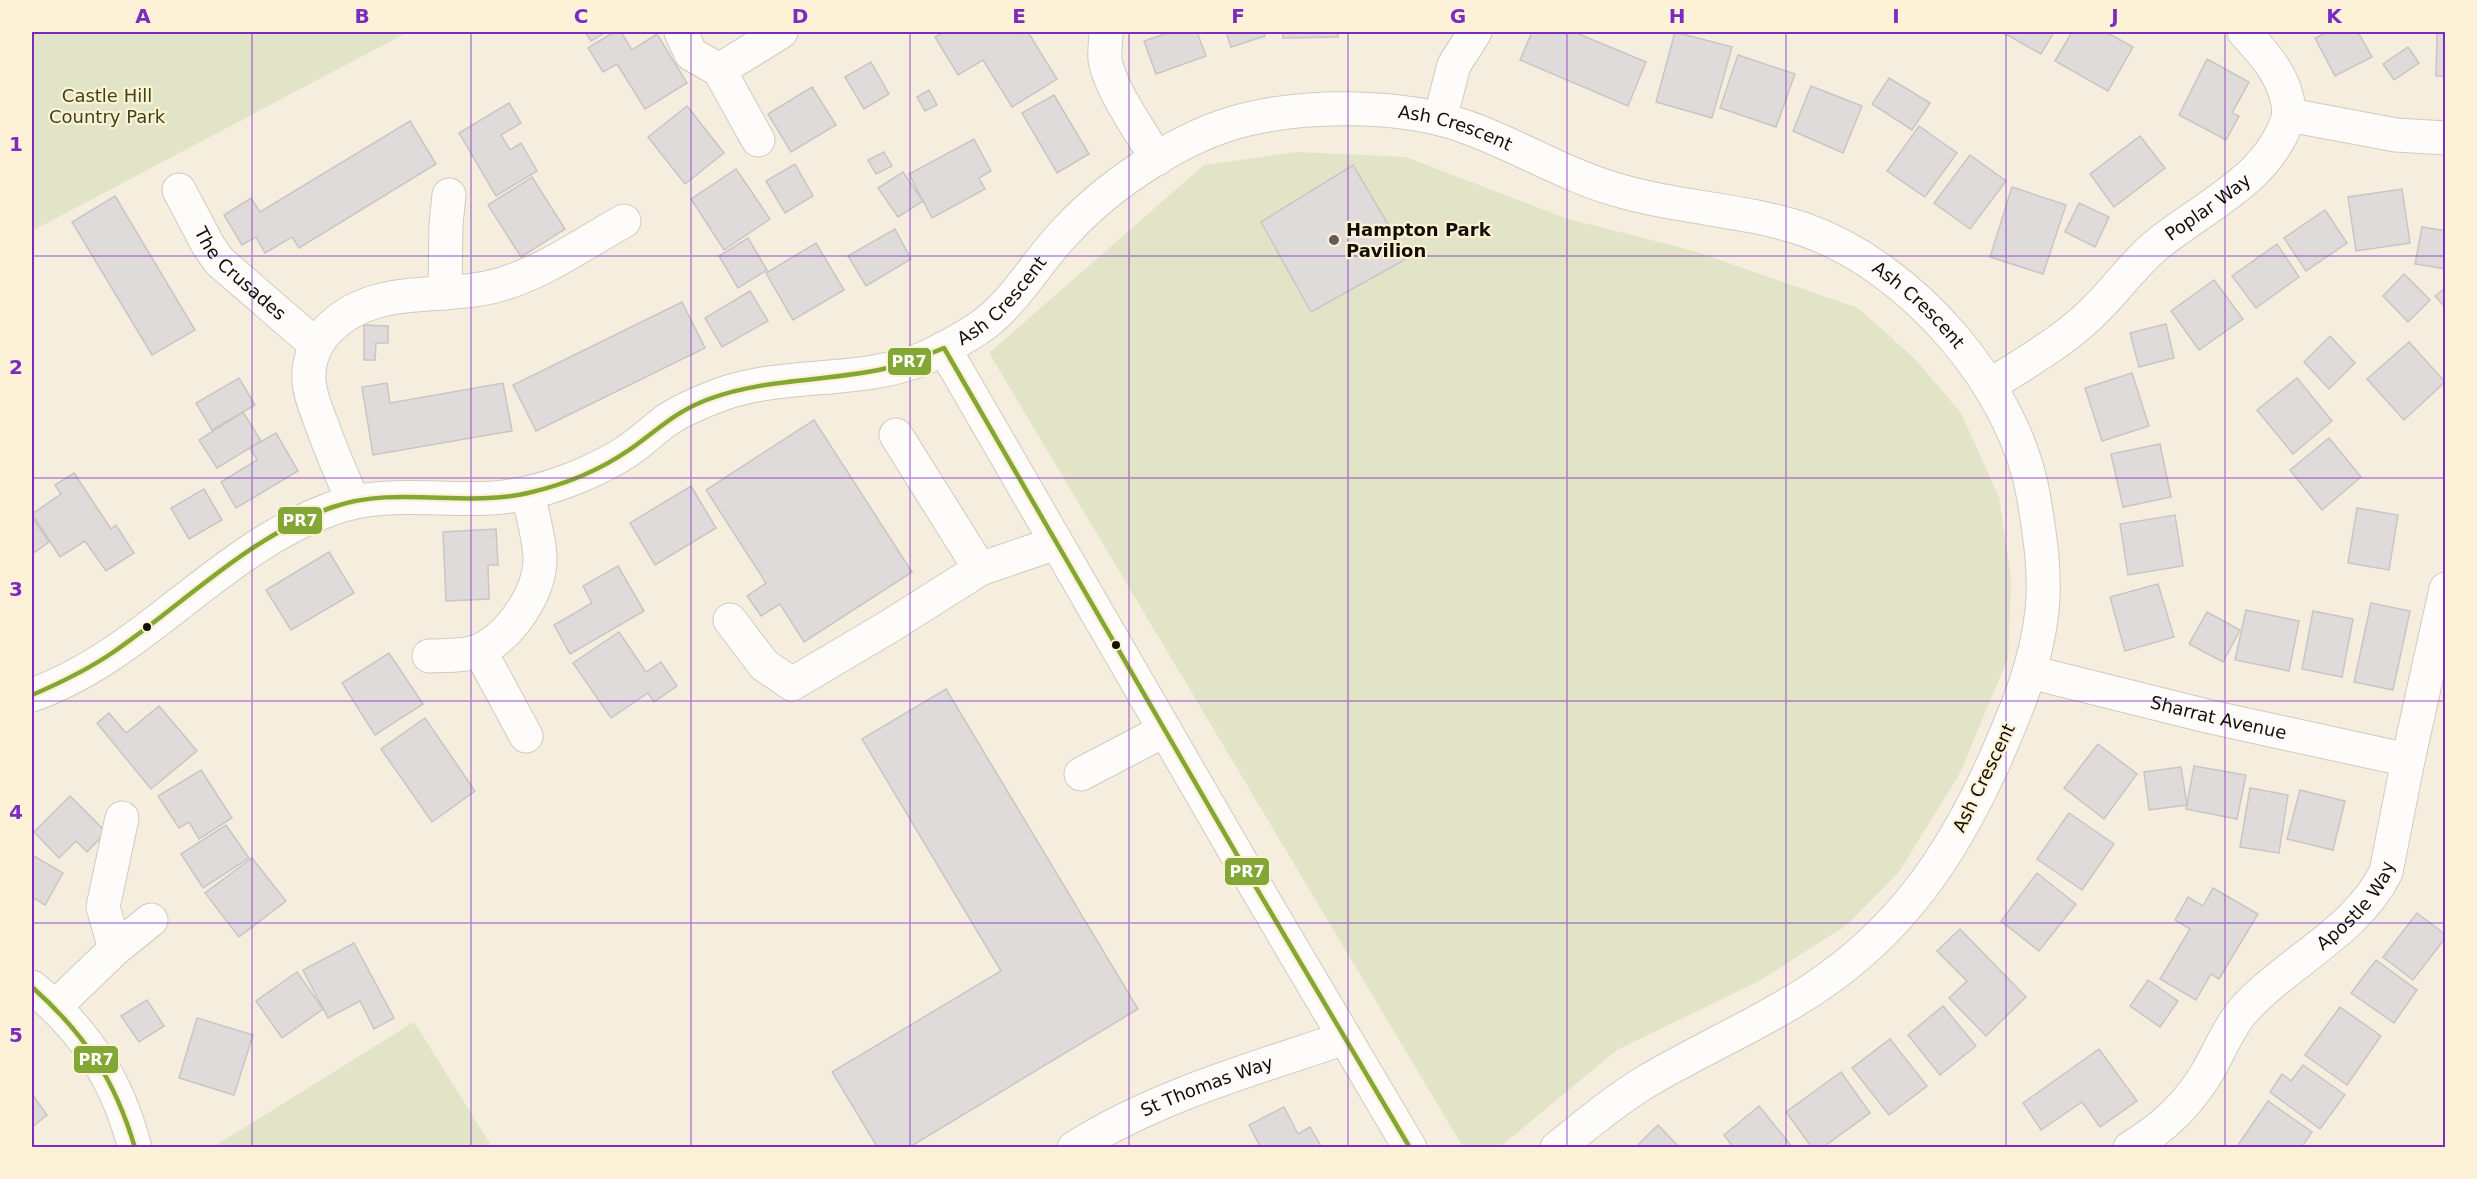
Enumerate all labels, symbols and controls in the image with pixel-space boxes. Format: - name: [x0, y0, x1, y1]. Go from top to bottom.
- text: A: [135, 4, 151, 28]
- text: B: [354, 4, 370, 28]
- text: C: [574, 4, 588, 28]
- text: D: [792, 4, 808, 28]
- text: E: [1012, 4, 1026, 28]
- text: F: [1231, 4, 1245, 28]
- text: G: [1450, 4, 1466, 28]
- text: H: [1669, 4, 1685, 28]
- text: I: [1892, 4, 1900, 28]
- text: J: [2109, 4, 2119, 28]
- text: K: [2326, 4, 2343, 28]
- park label: Castle Hill Country Park: [49, 85, 166, 127]
- street label: Ash Crescent: [1397, 101, 1516, 155]
- text: 1: [9, 132, 23, 156]
- street label: Poplar Way: [2161, 169, 2255, 245]
- place label: Hampton Park Pavilion: [1346, 219, 1492, 261]
- street label: The Crusades: [190, 222, 290, 324]
- marker: Hampton Park Pavilion: [1327, 233, 1341, 247]
- street label: Ash Crescent: [953, 252, 1050, 349]
- street label: Ash Crescent: [1869, 257, 1969, 352]
- line badge: PR7: [887, 347, 932, 376]
- text: PR7: [891, 352, 927, 371]
- text: 2: [9, 355, 23, 379]
- line badge: PR7: [277, 506, 323, 535]
- text: PR7: [282, 511, 318, 530]
- text: 3: [9, 577, 23, 601]
- unlabelled marker: [141, 621, 153, 633]
- unlabelled marker: [1110, 639, 1122, 651]
- street label: Sharrat Avenue: [2148, 691, 2289, 743]
- street label: Ash Crescent: [1948, 720, 2019, 836]
- text: 4: [9, 800, 23, 824]
- line badge: PR7: [1224, 857, 1270, 886]
- street label: Apostle Way: [2312, 859, 2398, 954]
- text: PR7: [1229, 862, 1265, 881]
- text: 5: [9, 1023, 23, 1047]
- line badge: PR7: [73, 1045, 119, 1074]
- text: PR7: [78, 1050, 114, 1069]
- street label: St Thomas Way: [1137, 1051, 1276, 1121]

